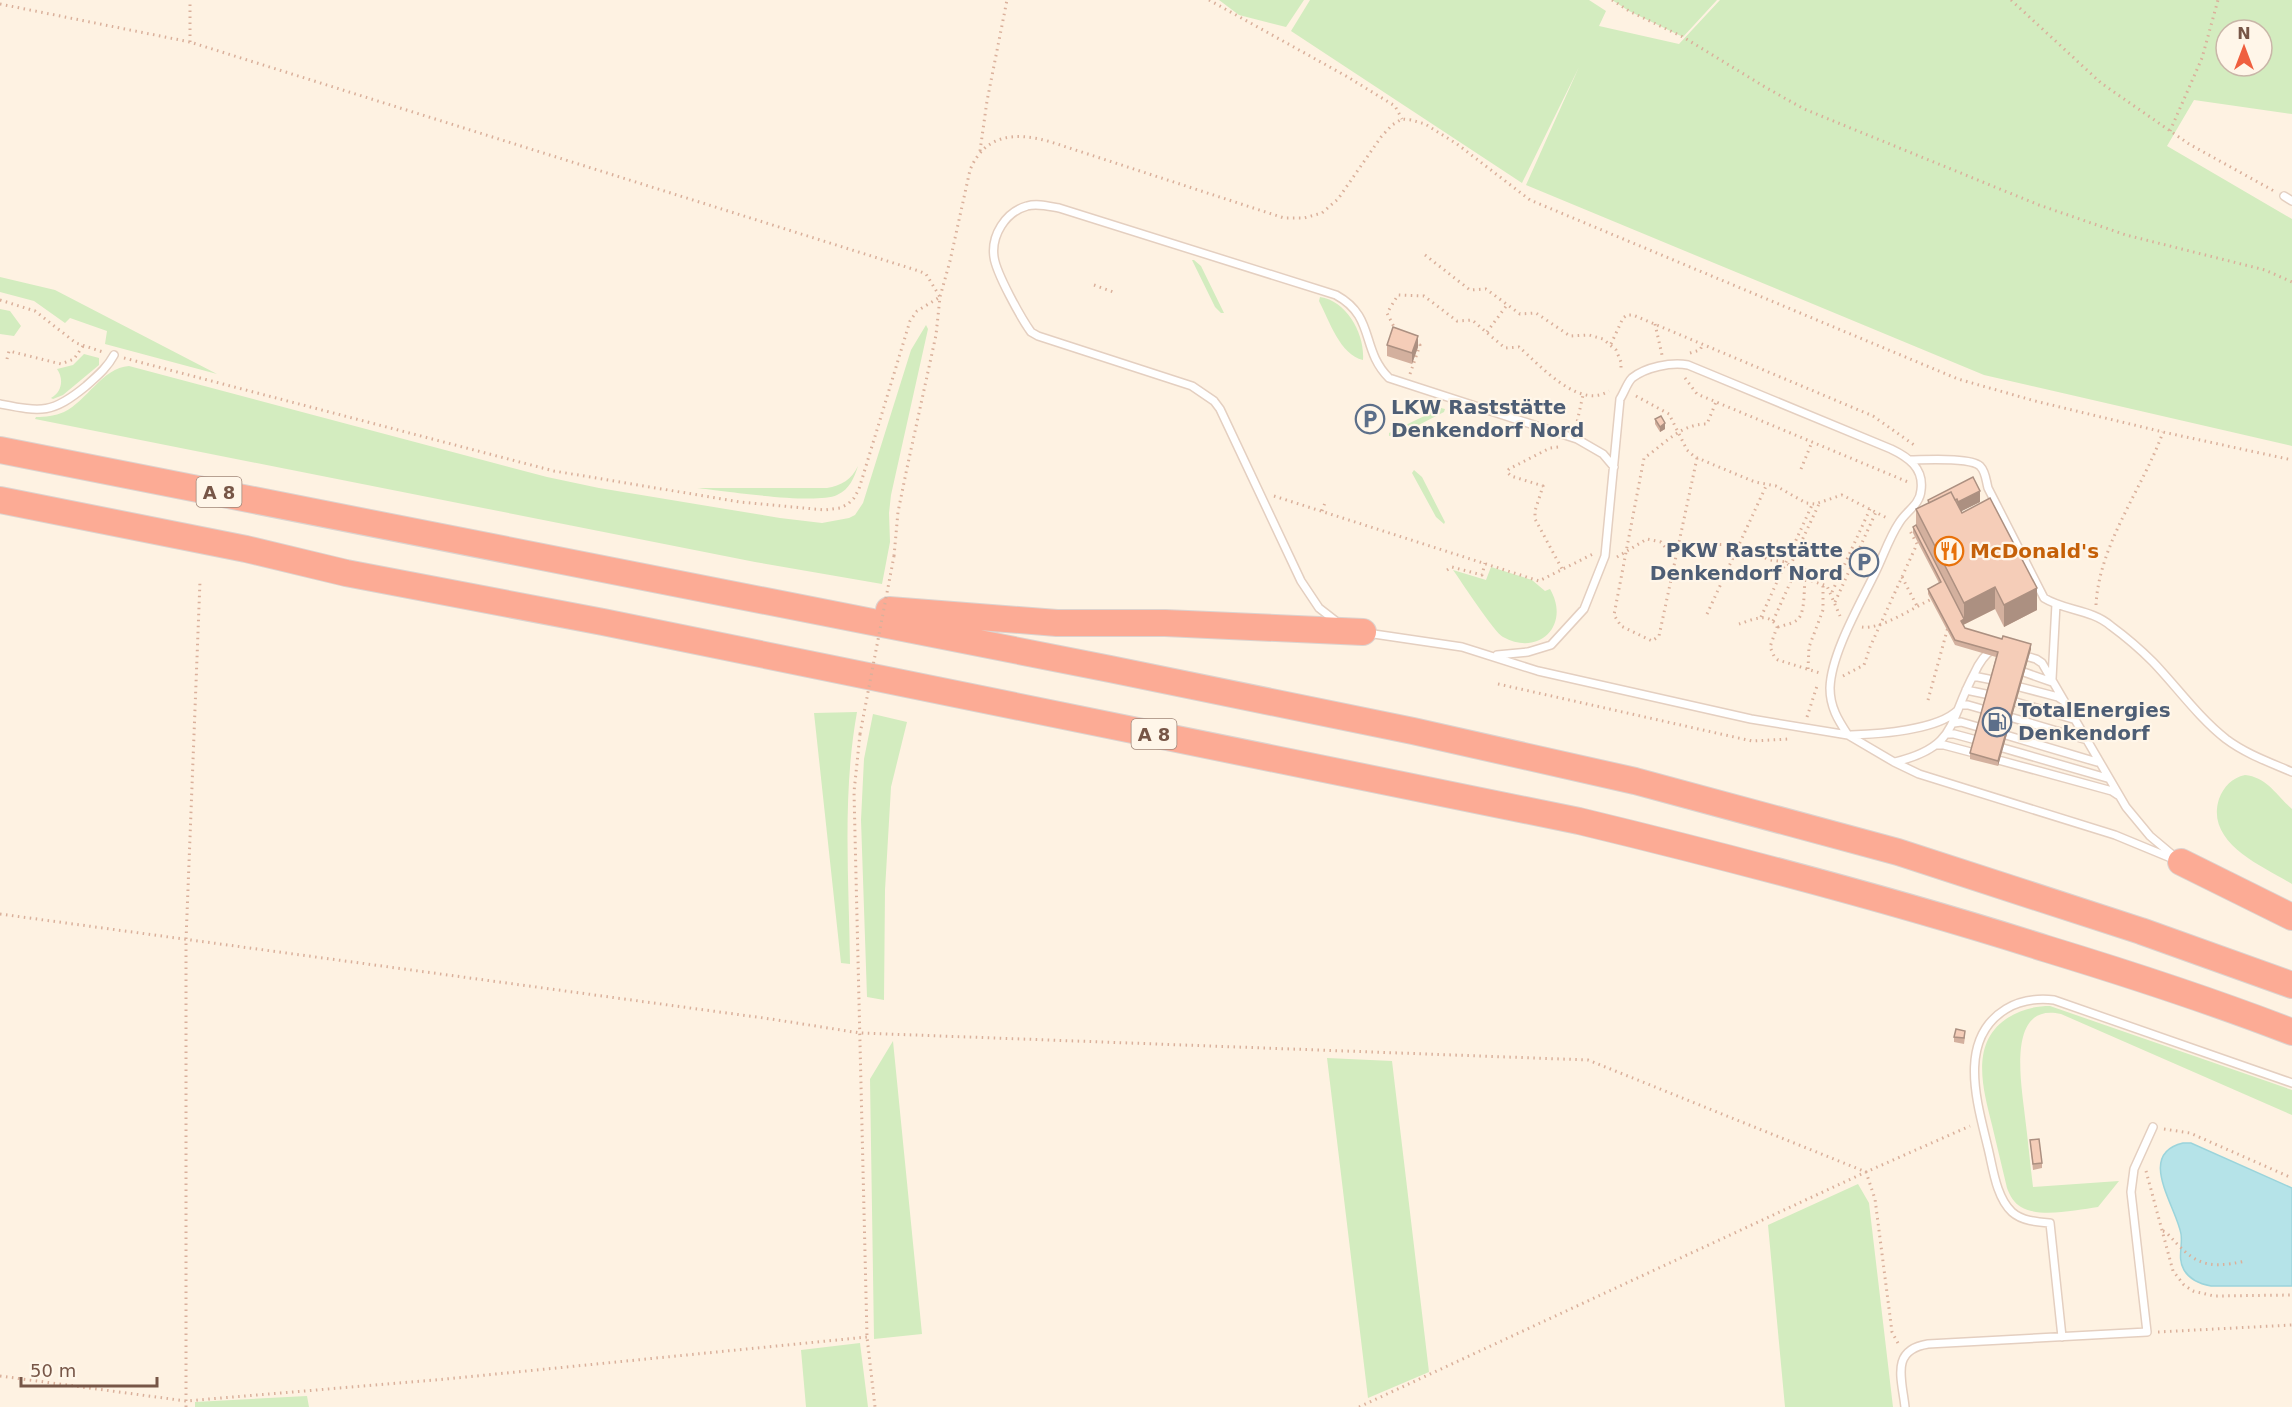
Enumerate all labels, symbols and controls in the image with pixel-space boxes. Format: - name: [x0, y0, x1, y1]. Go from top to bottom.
- north arrow: [2214, 18, 2274, 78]
- text: N: [2237, 24, 2251, 43]
- place label: LKW Raststätte Denkendorf Nord: [1391, 395, 1584, 442]
- parking icon: LKW Raststätte Denkendorf Nord: [1354, 403, 1386, 435]
- road number: A 8: [196, 477, 242, 507]
- restaurant icon: McDonald's: [1933, 535, 1965, 567]
- place label: PKW Raststätte Denkendorf Nord: [1650, 538, 1843, 585]
- place label: McDonald's: [1970, 539, 2099, 563]
- parking icon: PKW Raststätte Denkendorf Nord: [1848, 546, 1880, 578]
- place label: TotalEnergies Denkendorf: [2018, 698, 2171, 745]
- fuel station icon: TotalEnergies Denkendorf: [1981, 706, 2013, 738]
- road number: A 8: [1132, 719, 1176, 749]
- scale bar: [21, 1350, 158, 1388]
- text: 50 m: [30, 1360, 76, 1381]

